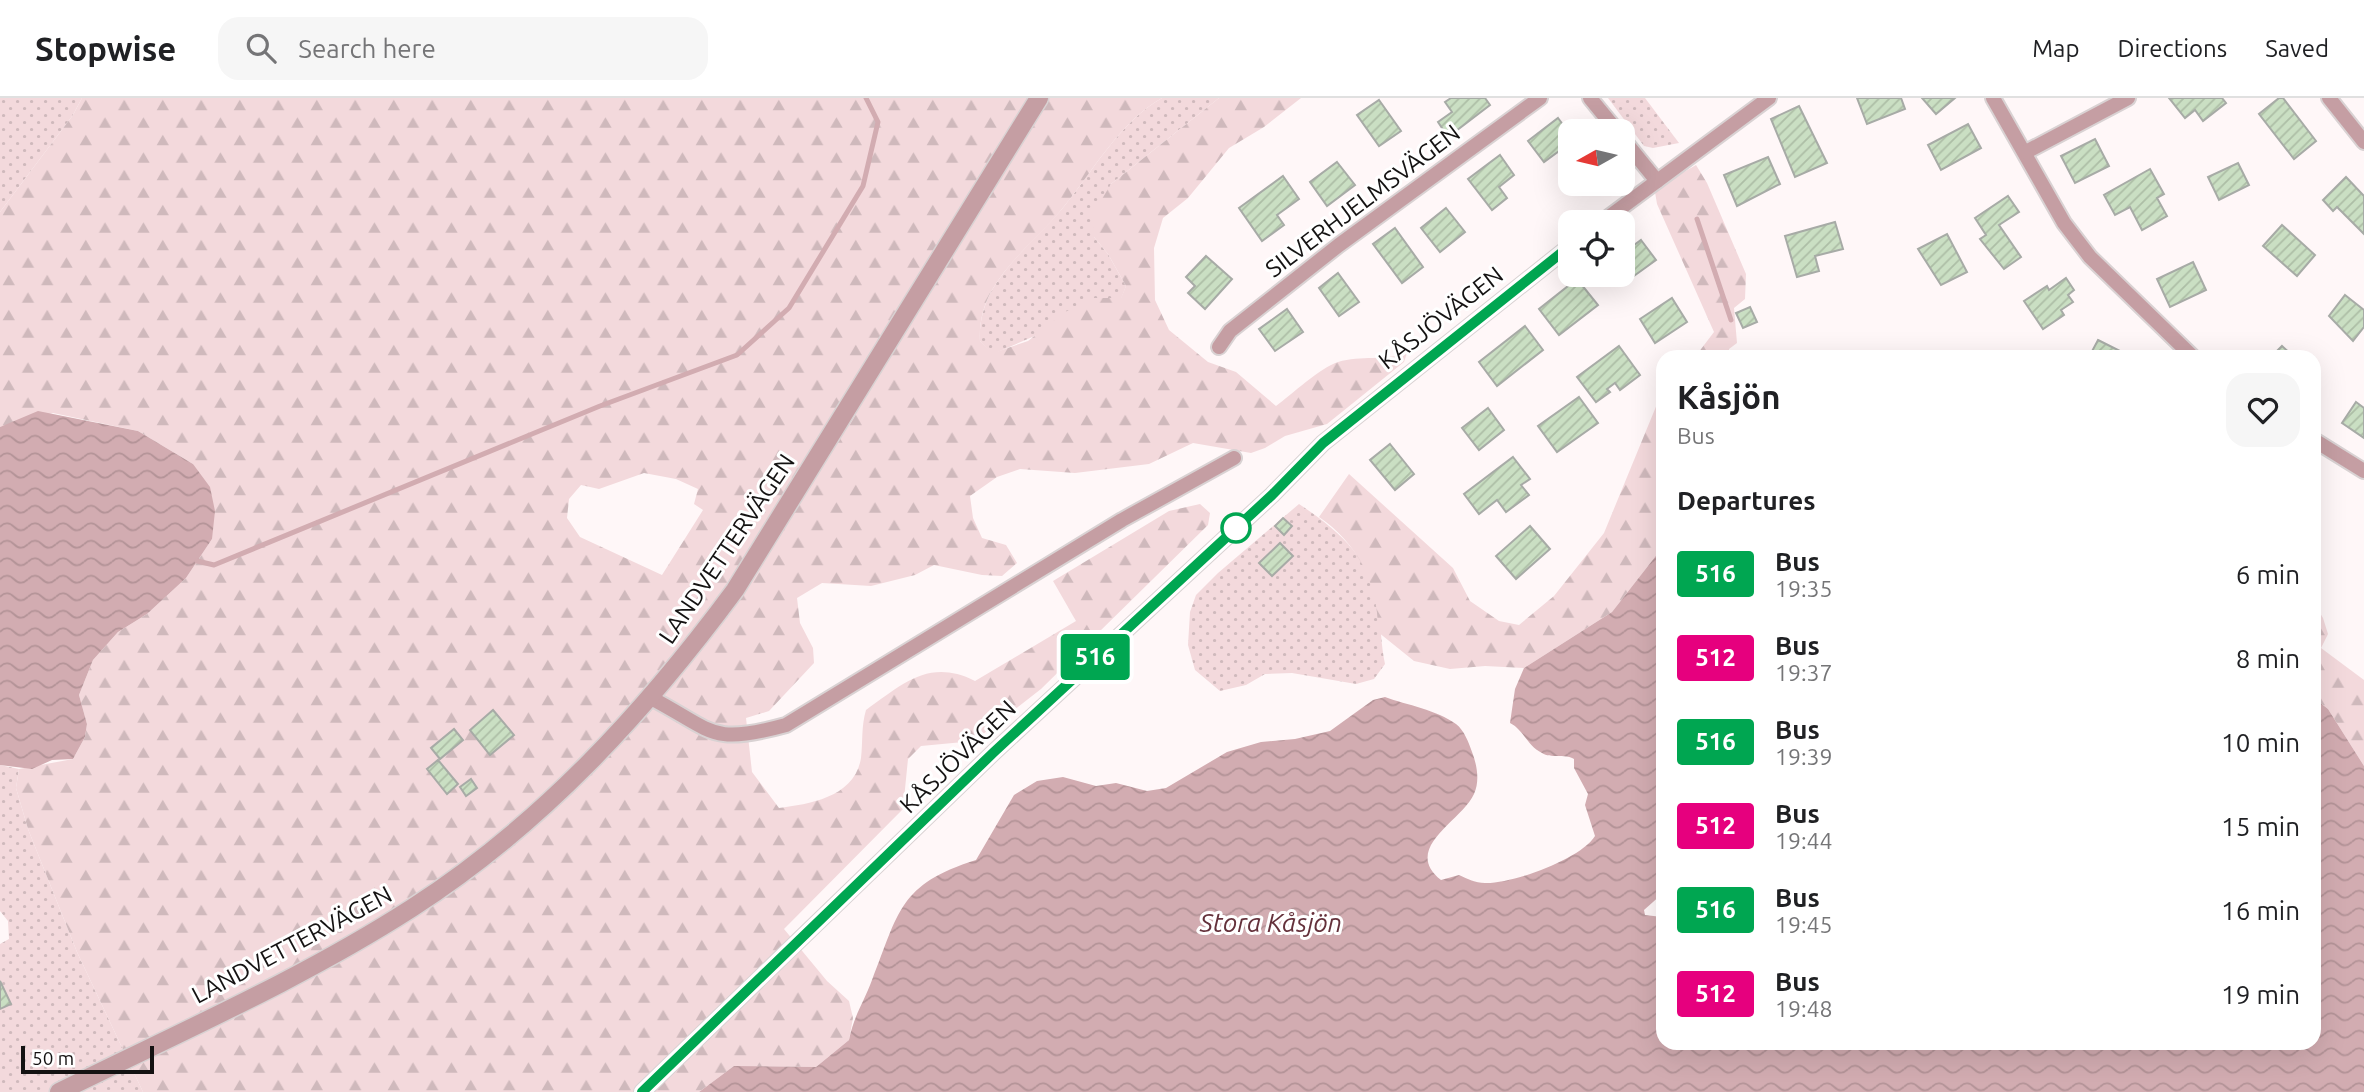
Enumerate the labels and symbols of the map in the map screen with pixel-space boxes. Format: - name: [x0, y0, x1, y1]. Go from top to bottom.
- street label: SILVERHJELMSVÄGEN: [1260, 119, 1465, 282]
- north arrow: [1558, 119, 1634, 196]
- street label: KÅSJÖVÄGEN: [1373, 261, 1508, 374]
- street label: LANDVETTERVÄGEN: [653, 449, 800, 649]
- unlabelled marker: [1221, 513, 1251, 543]
- line badge: 516: [1055, 634, 1135, 680]
- street label: KÅSJÖVÄGEN: [894, 695, 1021, 818]
- street label: LANDVETTERVÄGEN: [187, 880, 396, 1009]
- water label: Stora Kåsjön: [1199, 908, 1342, 937]
- scale bar: [21, 1043, 154, 1075]

